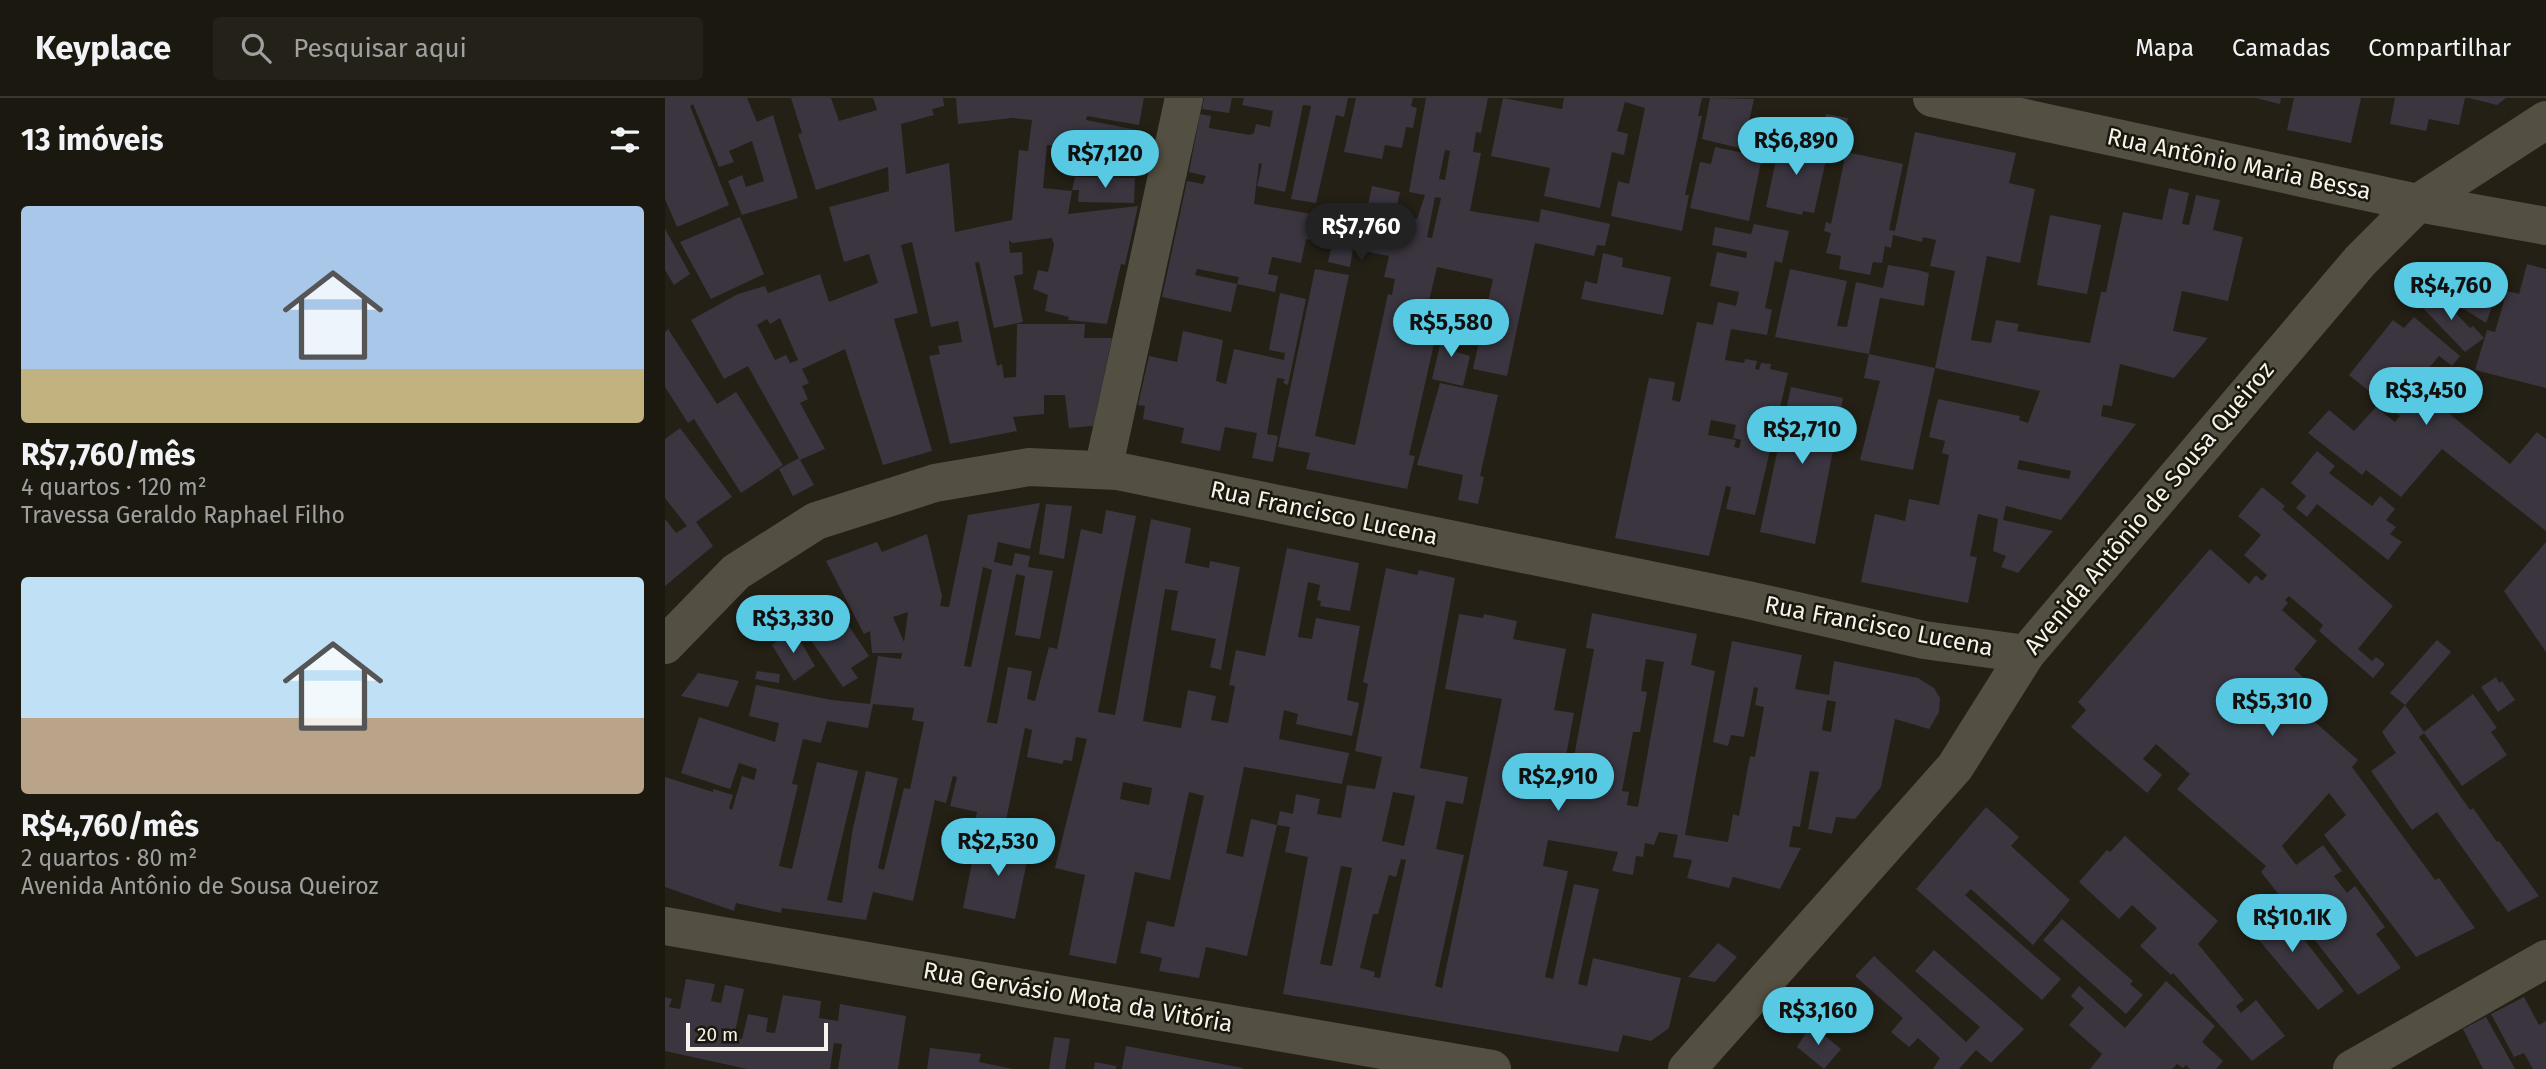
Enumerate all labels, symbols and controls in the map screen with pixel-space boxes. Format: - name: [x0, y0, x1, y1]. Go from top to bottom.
- search box: [213, 17, 703, 80]
- text: Keyplace: [35, 28, 171, 68]
- icon: search: [237, 29, 275, 67]
- text: Pesquisar aqui: [293, 33, 467, 64]
- text: Mapa: [2135, 34, 2194, 62]
- text: Camadas: [2232, 34, 2330, 62]
- text: Compartilhar: [2368, 34, 2511, 62]
- pin: R$6,890: [1731, 118, 1861, 177]
- icon: filters: [606, 121, 644, 159]
- text: 13 imóveis: [21, 122, 163, 158]
- street label: Rua Antônio Maria Bessa: [2104, 122, 2374, 206]
- text: R$6,890: [1754, 126, 1838, 154]
- pin: R$7,120: [1040, 130, 1170, 190]
- text: R$7,120: [1067, 139, 1143, 167]
- pin: R$7,760: [1296, 204, 1426, 263]
- text: R$7,760: [1321, 212, 1401, 240]
- icon: home: [270, 252, 396, 378]
- pin: R$4,760: [2386, 262, 2516, 322]
- text: R$4,760: [2410, 271, 2492, 299]
- pin: R$5,580: [1386, 300, 1516, 359]
- text: R$5,580: [1409, 308, 1493, 336]
- street label: Avenida Antônio de Sousa Queiroz: [2018, 356, 2280, 660]
- pin: R$3,450: [2361, 368, 2491, 427]
- text: R$3,450: [2385, 376, 2467, 404]
- pin: R$2,710: [1737, 406, 1867, 466]
- text: R$2,710: [1763, 415, 1841, 443]
- text: R$7,760/mês: [21, 437, 195, 473]
- text: 4 quartos · 120 m²: [21, 473, 207, 501]
- street label: Rua Francisco Lucena: [1208, 475, 1440, 551]
- text: Travessa Geraldo Raphael Filho: [21, 501, 345, 529]
- street label: Rua Francisco Lucena: [1762, 590, 1996, 662]
- pin: R$3,330: [728, 596, 858, 655]
- text: R$3,330: [752, 604, 834, 632]
- icon: home: [270, 623, 396, 749]
- pin: R$5,310: [2207, 678, 2337, 738]
- text: R$5,310: [2232, 687, 2312, 715]
- pin: R$2,910: [1493, 754, 1623, 813]
- text: R$2,910: [1518, 762, 1598, 790]
- text: R$4,760/mês: [21, 808, 199, 844]
- pin: R$2,530: [933, 818, 1063, 878]
- text: R$2,530: [957, 827, 1039, 855]
- text: 2 quartos · 80 m²: [21, 844, 197, 872]
- text: Avenida Antônio de Sousa Queiroz: [21, 872, 378, 900]
- pin: R$10.1K: [2227, 894, 2357, 954]
- text: R$10.1K: [2253, 903, 2331, 931]
- street label: Rua Gervásio Mota da Vitória: [921, 956, 1235, 1038]
- pin: R$3,160: [1753, 988, 1883, 1047]
- text: R$3,160: [1779, 996, 1857, 1024]
- scale bar: [686, 1020, 828, 1052]
- text: 20 m: [697, 1023, 738, 1046]

